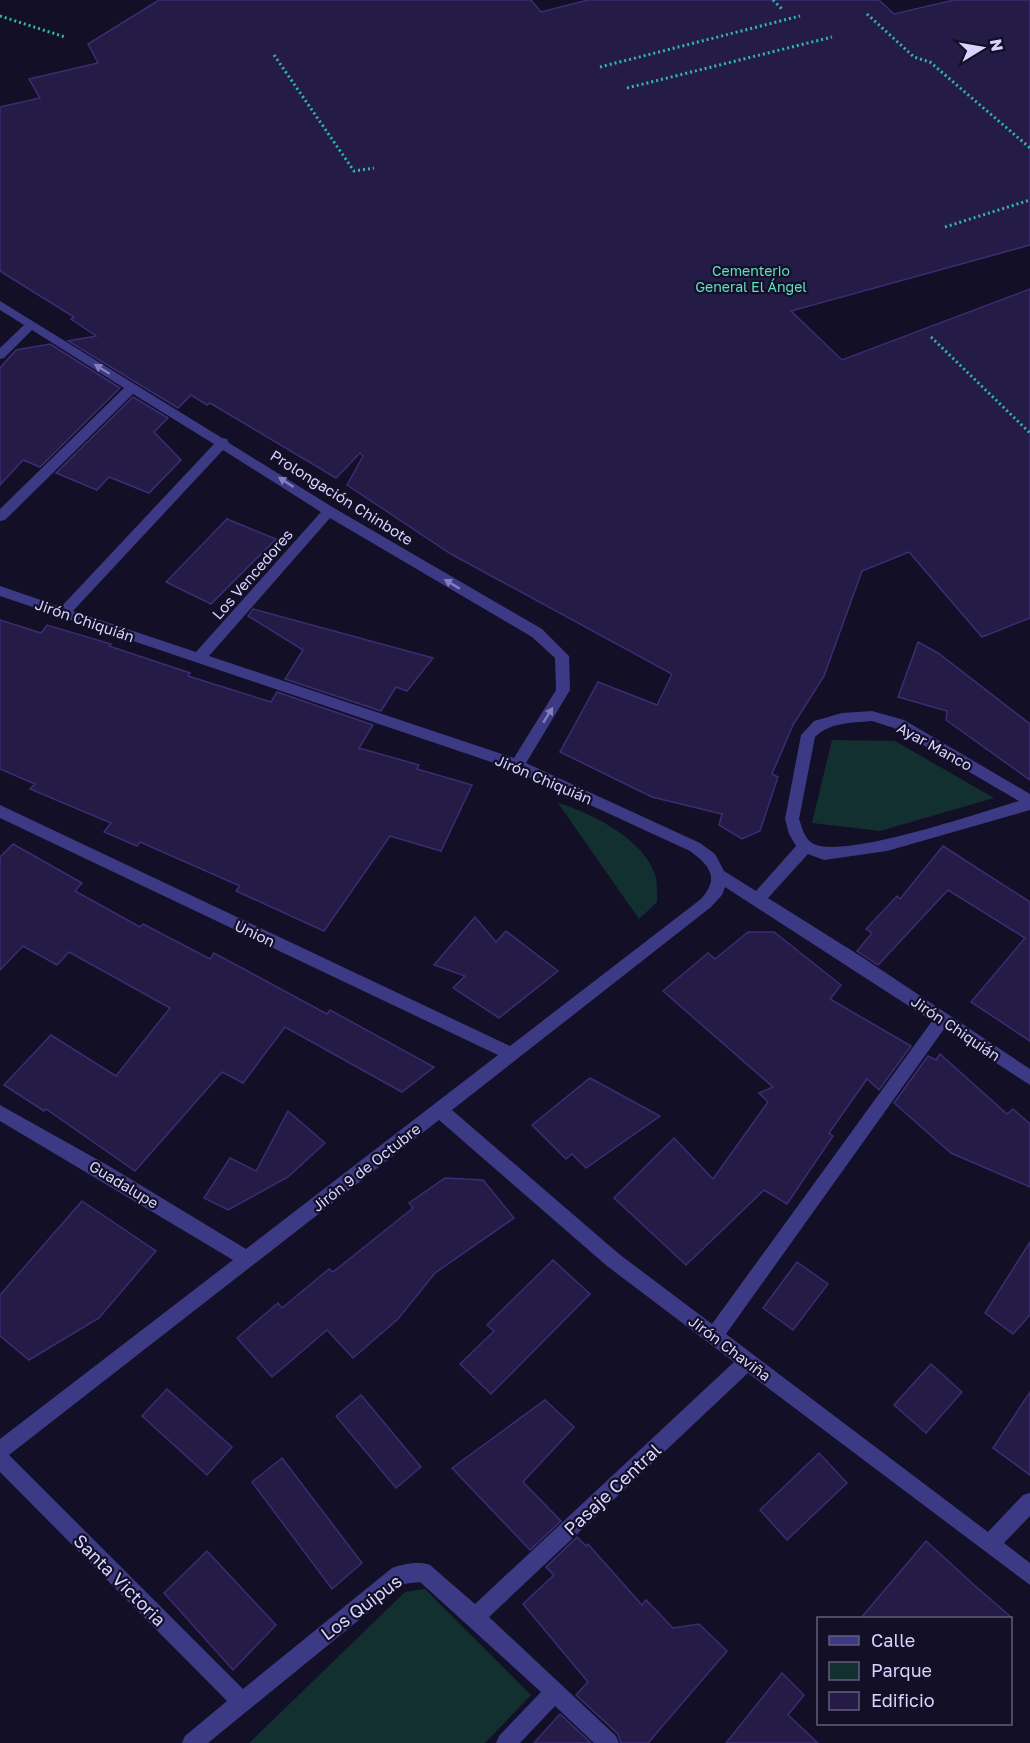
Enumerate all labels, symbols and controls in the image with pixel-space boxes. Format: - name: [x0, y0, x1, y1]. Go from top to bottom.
- north arrow: [952, 18, 1012, 78]
- text: N: [986, 37, 1008, 53]
- park label: Cementerio General El Ángel: [695, 262, 807, 295]
- one-way arrow: [93, 364, 110, 375]
- street label: Prolongación Chinbote: [267, 446, 417, 548]
- one-way arrow: [277, 477, 294, 488]
- street label: Los Vencedores: [208, 525, 296, 623]
- one-way arrow: [444, 578, 460, 589]
- street label: Jirón Chiquián: [33, 595, 137, 645]
- one-way arrow: [542, 707, 553, 723]
- street label: Ayar Manco: [894, 718, 976, 774]
- street label: Jirón Chiquián: [493, 750, 595, 808]
- street label: Union: [232, 916, 278, 950]
- street label: Jirón Chiquián: [908, 992, 1004, 1064]
- street label: Jirón 9 de Octubre: [308, 1119, 424, 1215]
- street label: Guadalupe: [86, 1156, 162, 1212]
- street label: Jirón Chaviña: [686, 1311, 774, 1385]
- street label: Pasaje Central: [559, 1438, 665, 1540]
- street label: Santa Victoria: [69, 1529, 171, 1631]
- street label: Los Quipus: [316, 1569, 406, 1645]
- legend: [817, 1617, 1012, 1725]
- text: Calle: [871, 1629, 915, 1651]
- text: Parque: [871, 1659, 932, 1681]
- text: Edificio: [871, 1689, 935, 1711]

